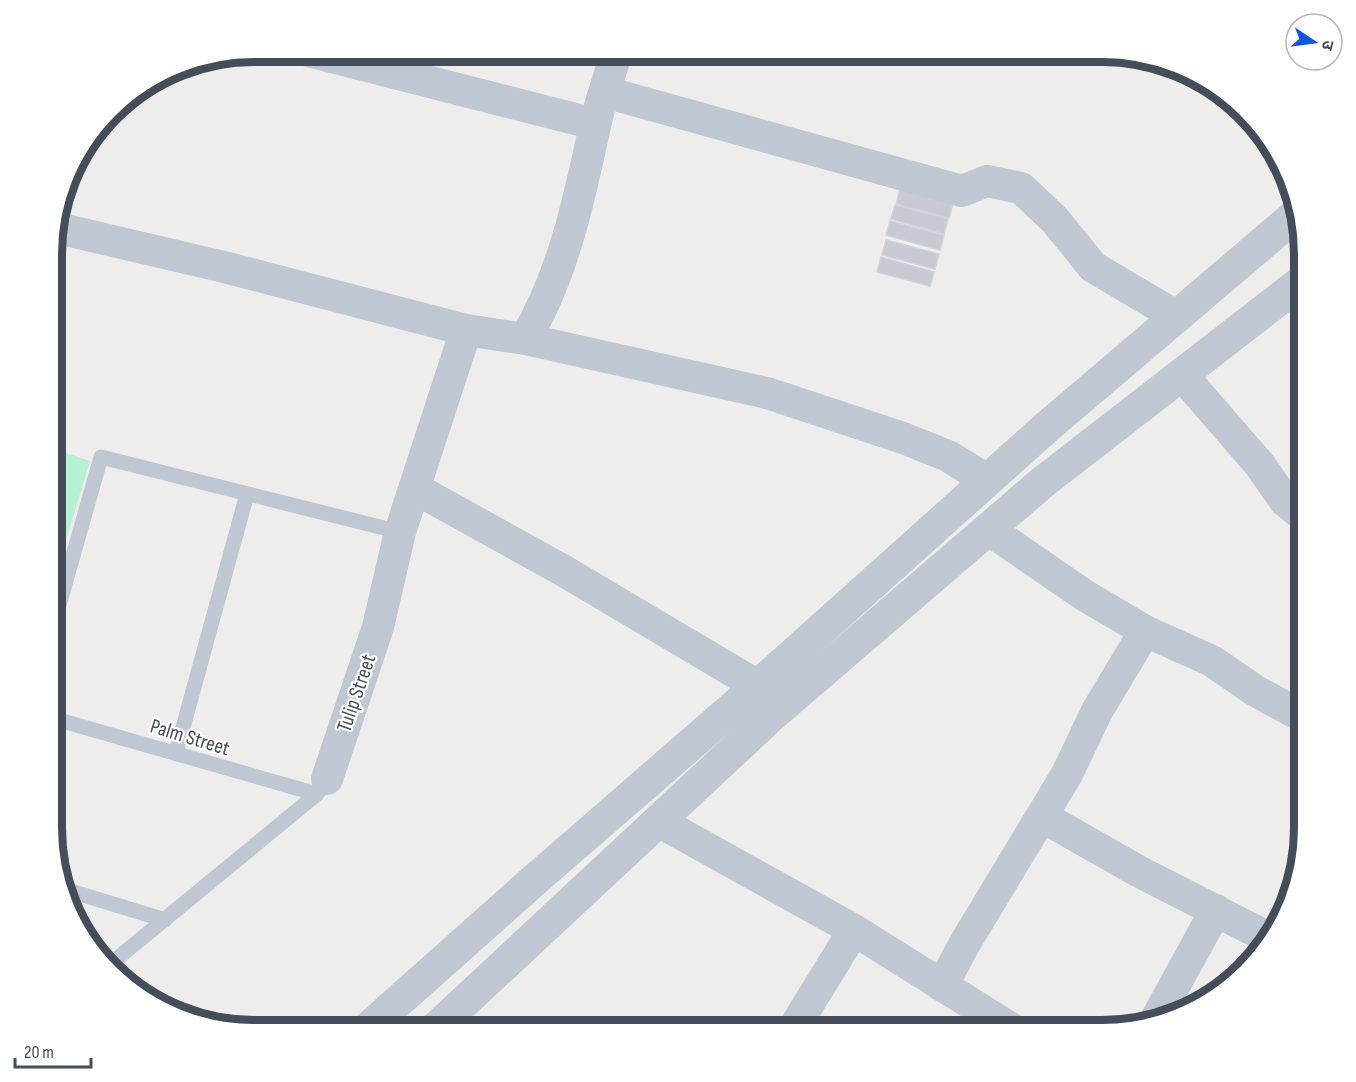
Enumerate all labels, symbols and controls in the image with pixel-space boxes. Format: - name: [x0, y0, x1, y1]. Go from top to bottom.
- north arrow: [1284, 12, 1344, 72]
- text: उ: [1317, 38, 1337, 52]
- street label: Tulip Street: [332, 651, 381, 735]
- street label: Palm Street: [147, 714, 233, 761]
- scale bar: [15, 1031, 92, 1069]
- text: 20 m: [24, 1042, 54, 1063]

